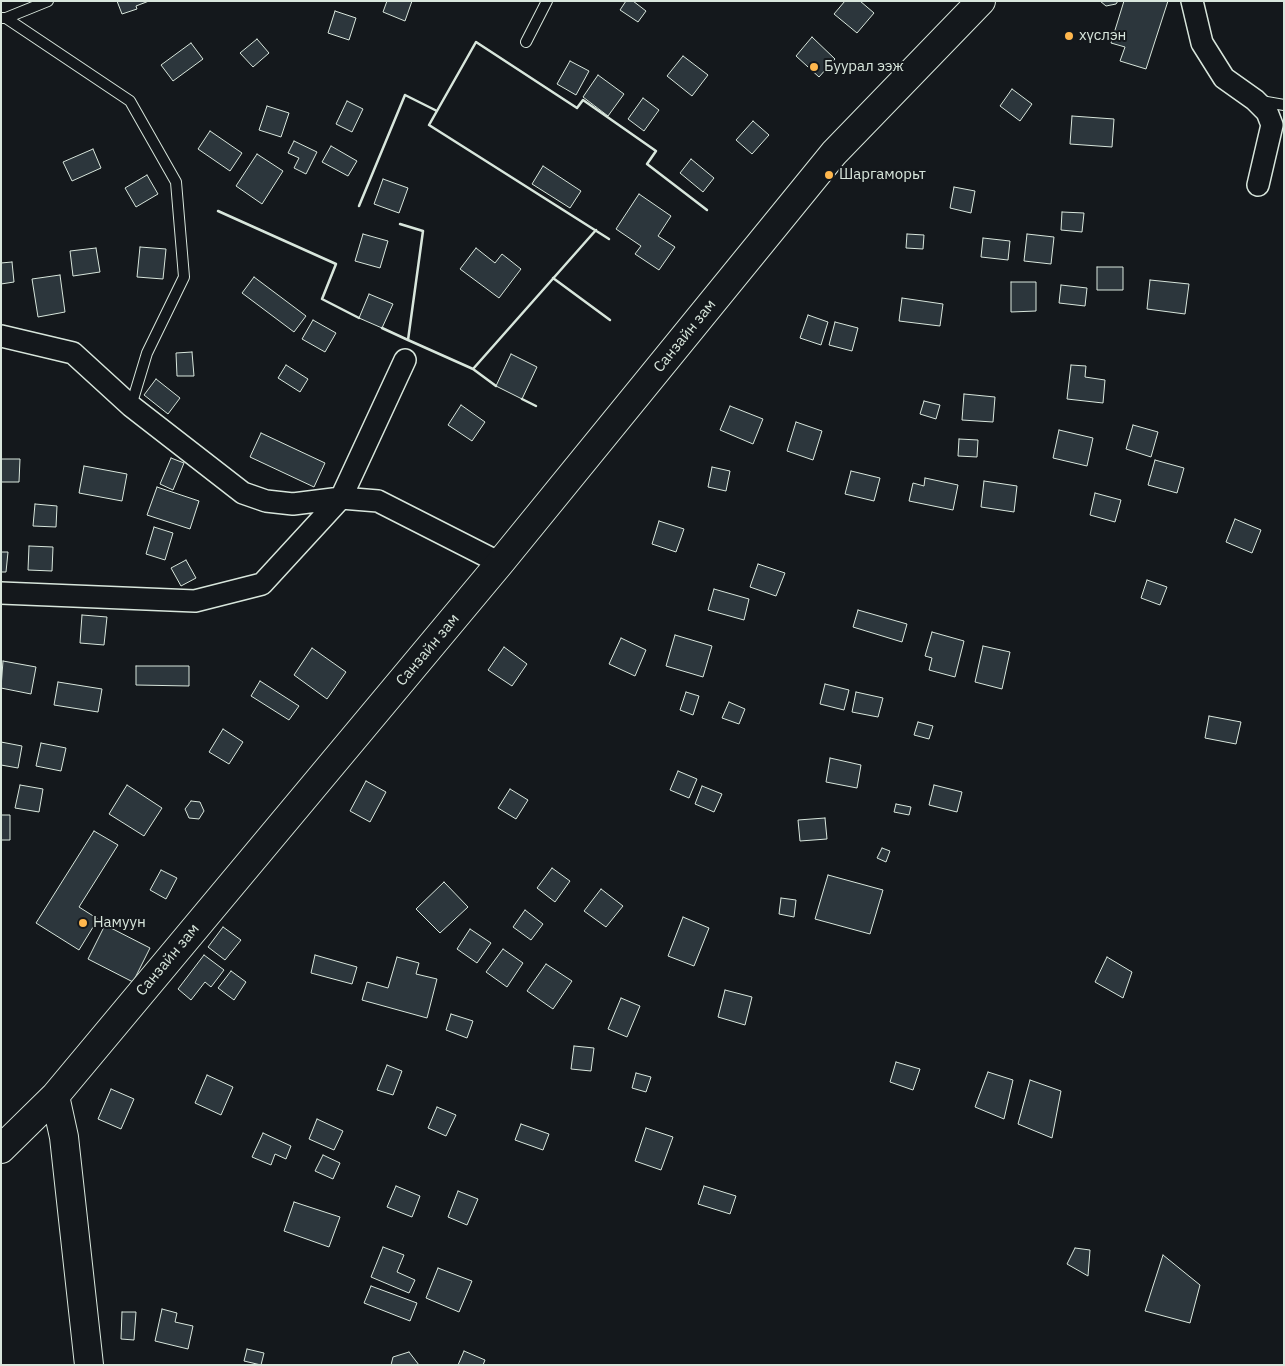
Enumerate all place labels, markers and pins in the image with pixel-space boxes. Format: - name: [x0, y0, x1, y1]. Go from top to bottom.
- place label: хүслэн: [1079, 27, 1126, 45]
- marker: хүслэн: [1063, 30, 1075, 42]
- place label: Буурал ээж: [824, 58, 904, 76]
- marker: Буурал ээж: [808, 61, 820, 73]
- place label: Шаргаморьт: [839, 166, 926, 184]
- marker: Шаргаморьт: [823, 169, 835, 181]
- place label: Намуун: [93, 914, 146, 932]
- marker: Намуун: [77, 917, 89, 929]

